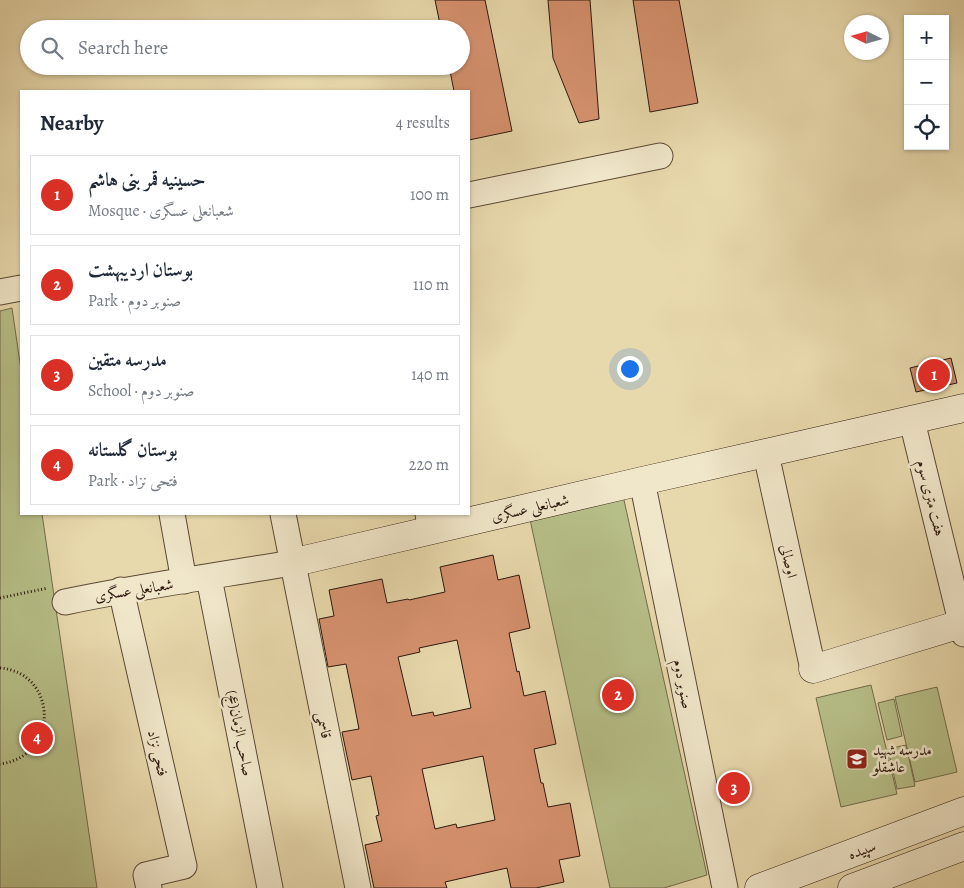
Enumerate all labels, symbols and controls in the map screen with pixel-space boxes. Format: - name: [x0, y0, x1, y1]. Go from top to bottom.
- north arrow: [844, 15, 889, 60]
- map controls: [904, 15, 949, 150]
- button: +: [904, 15, 949, 60]
- search box: [20, 20, 470, 75]
- icon: search: [38, 34, 66, 62]
- text: Search here: [78, 35, 168, 61]
- button: −: [904, 60, 949, 105]
- button: locate: [904, 105, 949, 150]
- text: Nearby: [40, 109, 103, 137]
- text: 4 results: [396, 112, 450, 134]
- text: حسینیه قمر بنی هاشم: [88, 167, 206, 193]
- text: 1: [54, 184, 60, 206]
- text: 100 m: [410, 184, 449, 206]
- text: Mosque · شعبانعلی عسگری: [88, 200, 234, 222]
- text: بوستان اردیبهشت: [88, 257, 193, 283]
- text: 2: [53, 274, 61, 296]
- text: 110 m: [413, 274, 449, 296]
- text: Park · صنوبر دوم: [88, 290, 181, 312]
- text: مدرسه متقین: [88, 347, 167, 373]
- your location: [617, 356, 643, 382]
- pin: 1: [918, 356, 950, 394]
- text: 3: [54, 364, 60, 386]
- text: 140 m: [411, 364, 449, 386]
- text: School · صنوبر دوم: [88, 380, 194, 402]
- text: بوستان گلستانه: [88, 437, 178, 463]
- text: 4: [53, 454, 61, 476]
- text: 220 m: [409, 454, 449, 476]
- street label: هفت متری سوم: [909, 458, 950, 539]
- text: Park · فتحی نزاد: [88, 470, 178, 492]
- street label: شعبانعلی عسگری: [489, 489, 571, 528]
- street label: اوصالی: [776, 542, 802, 580]
- street label: شعبانعلی عسگری: [93, 574, 175, 607]
- street label: صنوبر دوم: [665, 657, 698, 711]
- pin: 2: [602, 676, 634, 714]
- street label: صاحب الزمان(عج): [218, 688, 258, 778]
- street label: قاسمی: [310, 710, 337, 741]
- pin: 4: [21, 719, 53, 757]
- street label: فتحی نزاد: [142, 728, 173, 778]
- place label: مدرسه شهید عاشقلو: [871, 740, 932, 777]
- school or university icon: مدرسه شهید عاشقلو: [845, 747, 869, 771]
- pin: 3: [718, 769, 750, 807]
- street label: سپیده: [845, 836, 879, 865]

